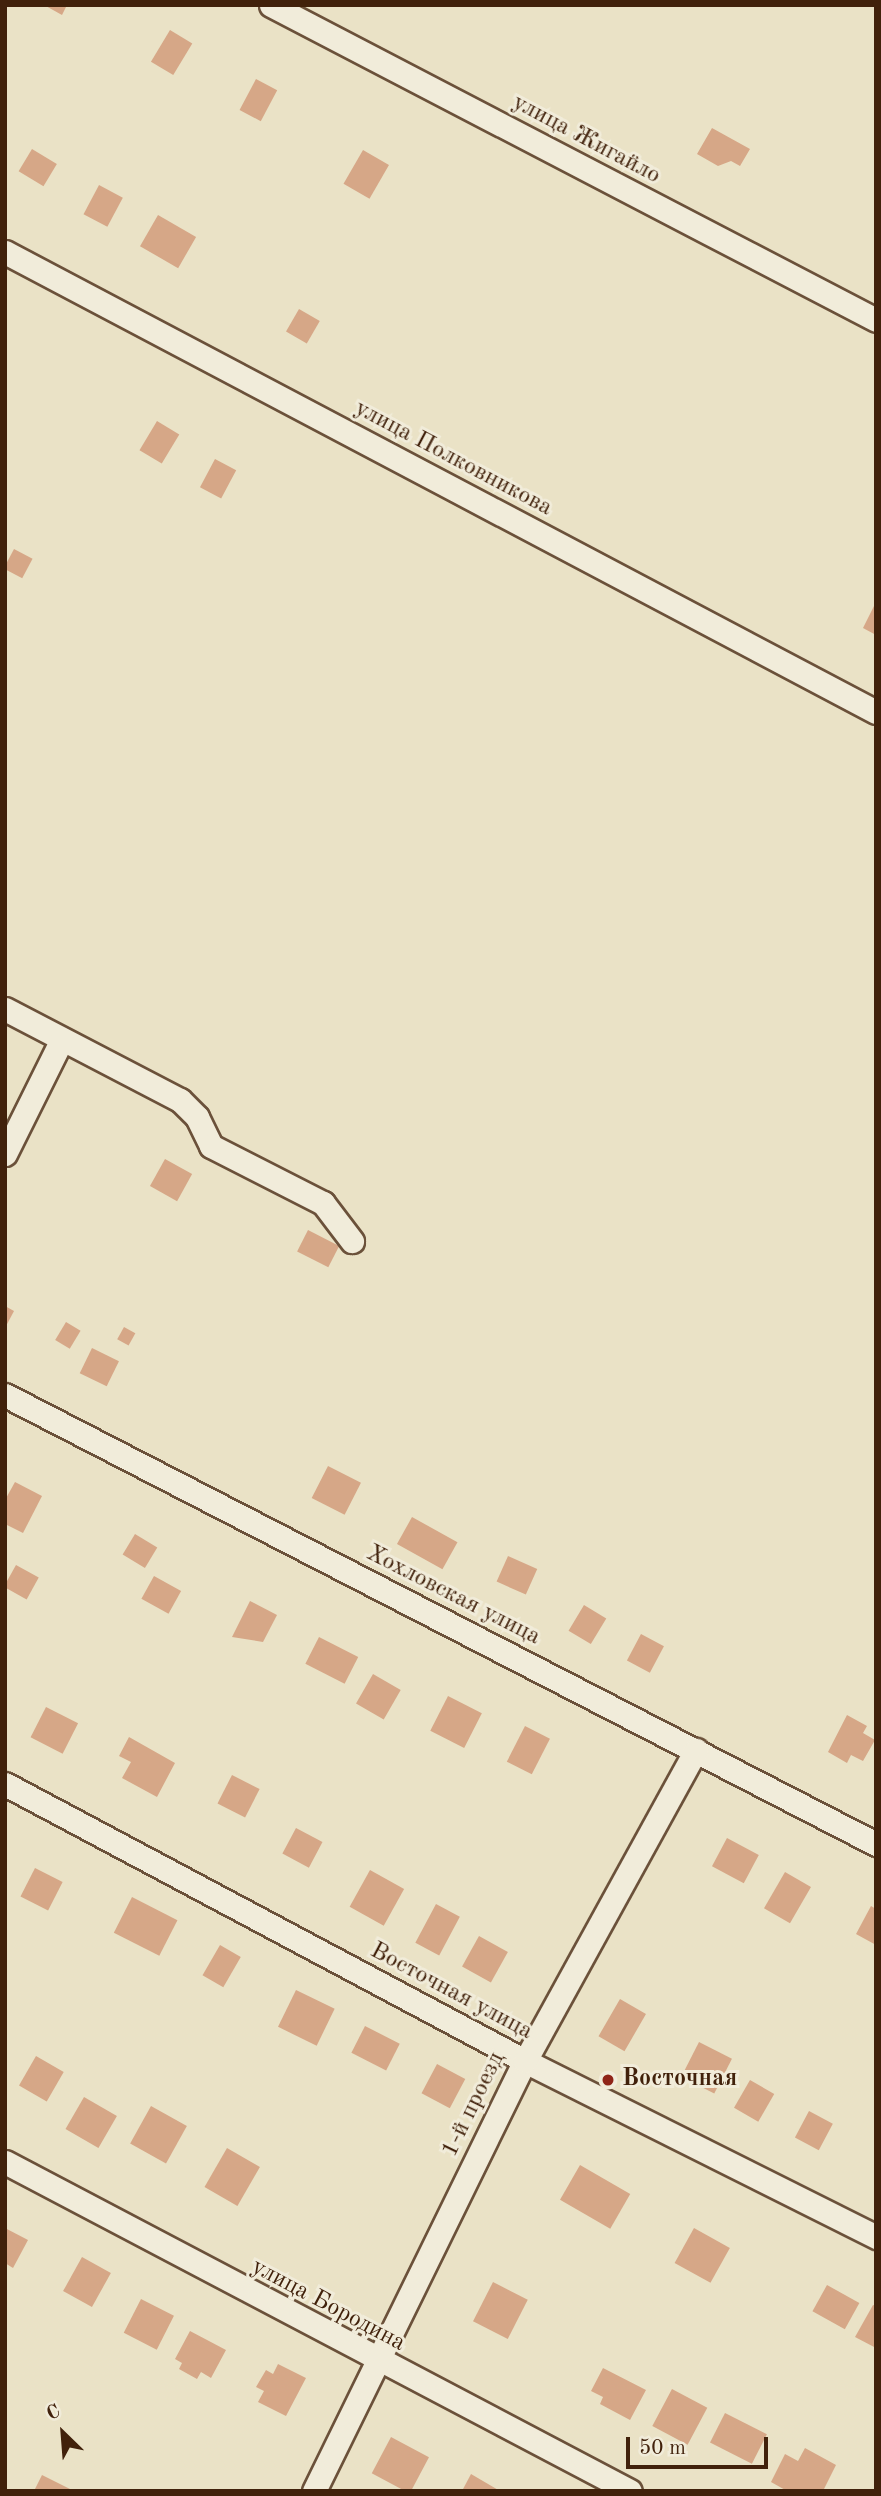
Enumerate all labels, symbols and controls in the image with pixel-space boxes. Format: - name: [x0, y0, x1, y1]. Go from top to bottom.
- street label: улица Жигайло: [507, 89, 665, 191]
- street label: улица Полковникова: [349, 395, 557, 523]
- street label: Хохловская улица: [361, 1540, 545, 1652]
- street label: Восточная улица: [365, 1937, 537, 2047]
- street label: 1-й проезд: [436, 2048, 512, 2162]
- place label: Восточная: [622, 2066, 737, 2094]
- marker: Восточная: [600, 2072, 616, 2088]
- street label: улица Бородина: [246, 2253, 410, 2359]
- north arrow: [28, 2398, 98, 2468]
- text: С: [44, 2402, 64, 2425]
- scale bar: [629, 2422, 771, 2466]
- text: 50 m: [639, 2438, 686, 2459]

